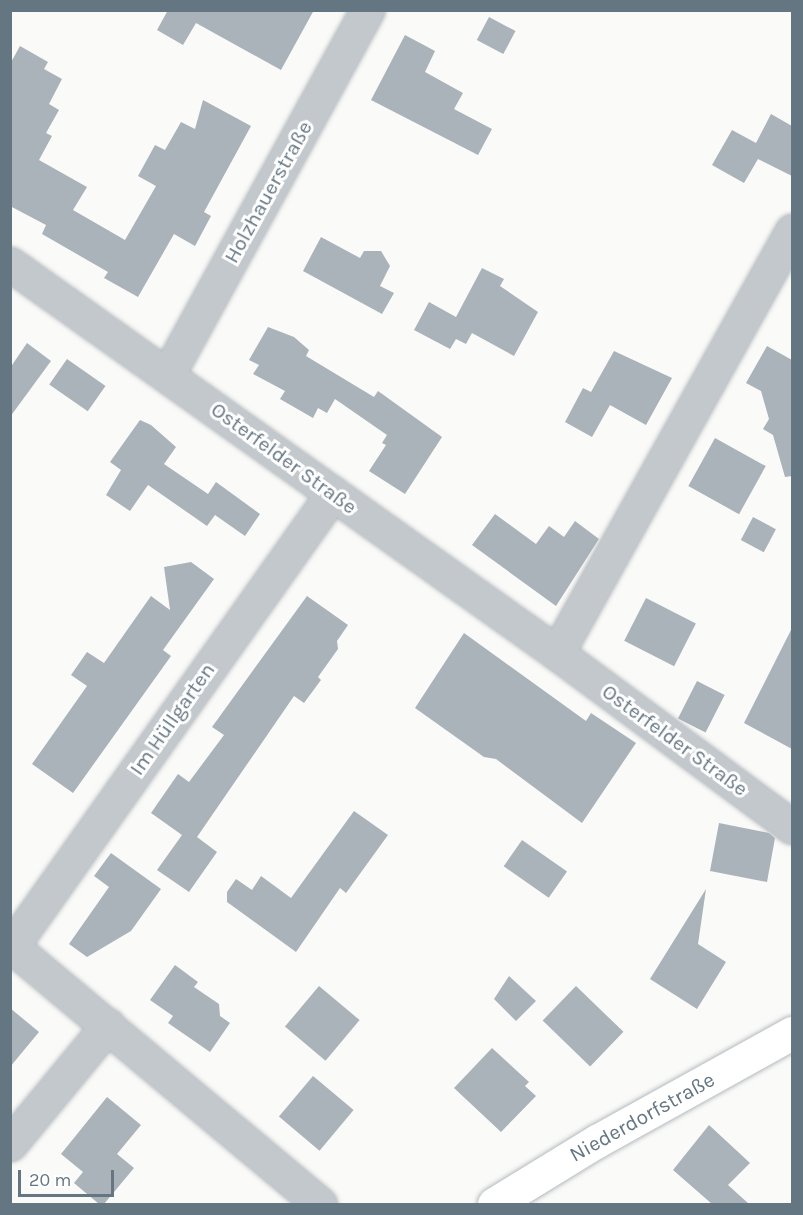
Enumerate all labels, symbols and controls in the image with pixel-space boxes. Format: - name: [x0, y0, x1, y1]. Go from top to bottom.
- street label: Holzhauerstraße: [219, 117, 317, 267]
- street label: Osterfelder Straße: [206, 397, 362, 519]
- street label: Im Hüllgarten: [124, 658, 220, 780]
- street label: Osterfelder Straße: [597, 679, 753, 801]
- street label: Niederdorfstraße: [565, 1067, 719, 1167]
- scale bar: [21, 1158, 117, 1196]
- text: 20 m: [29, 1169, 71, 1191]

